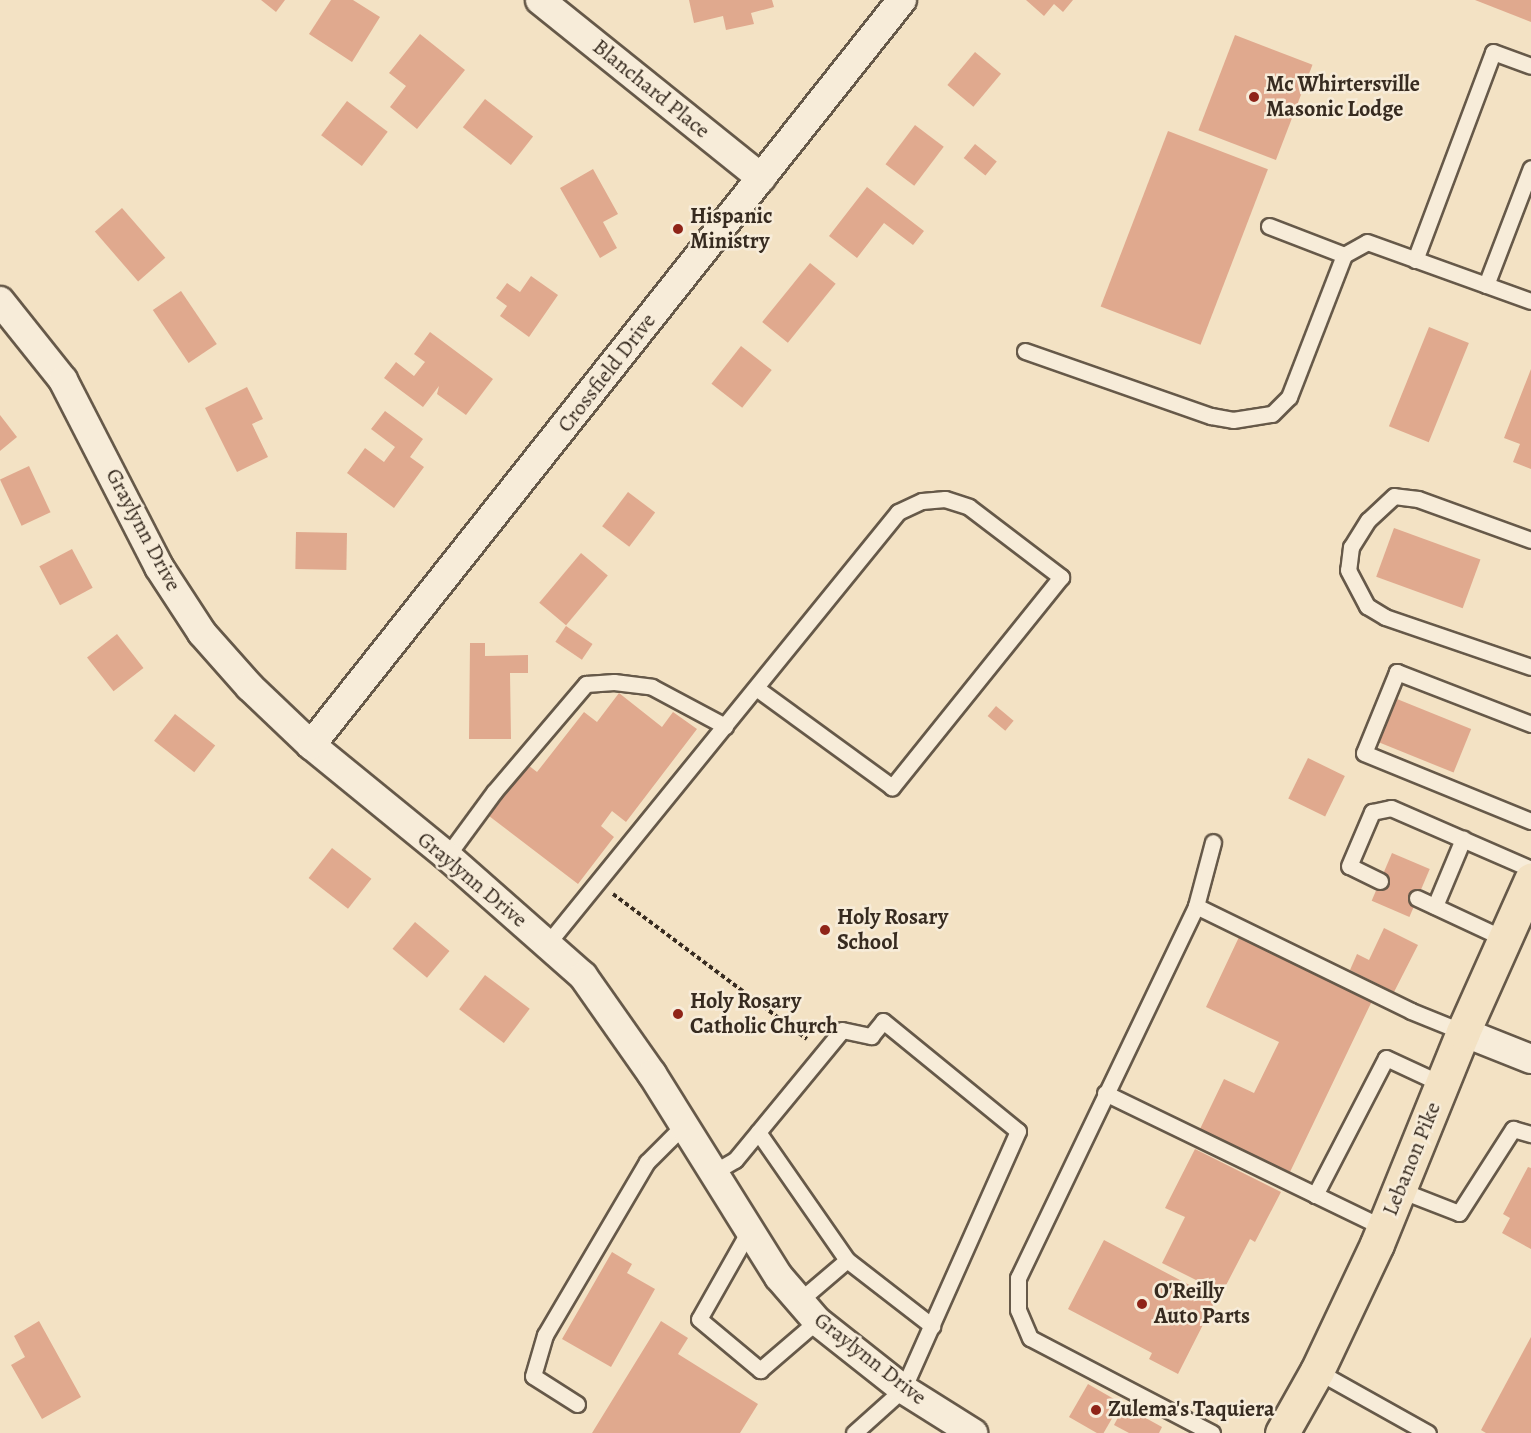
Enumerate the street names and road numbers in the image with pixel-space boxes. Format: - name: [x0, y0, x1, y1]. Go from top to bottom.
- street label: Blanchard Place: [587, 34, 715, 144]
- street label: Crossfield Drive: [552, 308, 662, 438]
- street label: Graylynn Drive: [100, 464, 186, 596]
- street label: Graylynn Drive: [412, 826, 532, 934]
- street label: Lebanon Pike: [1377, 1098, 1447, 1220]
- street label: Graylynn Drive: [809, 1307, 931, 1411]

